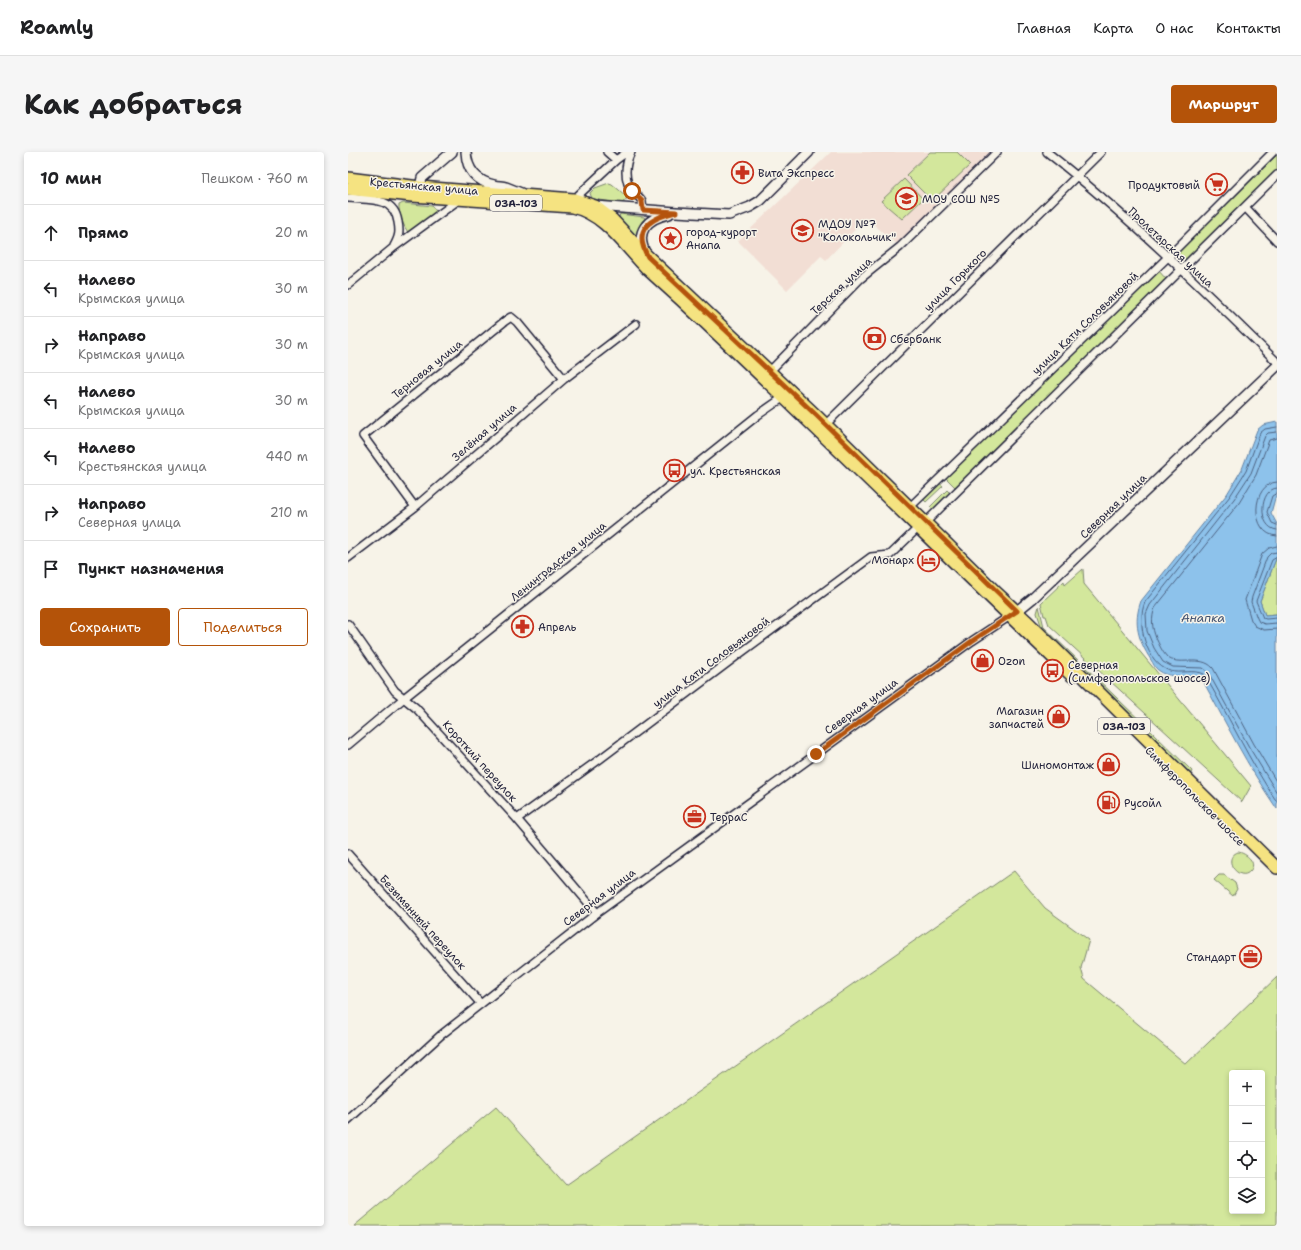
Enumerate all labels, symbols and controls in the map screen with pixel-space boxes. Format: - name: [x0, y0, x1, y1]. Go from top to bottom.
- text: Roamly: [20, 15, 94, 40]
- text: Главная: [1017, 19, 1071, 37]
- text: Карта: [1093, 19, 1133, 37]
- text: О нас: [1155, 19, 1194, 37]
- text: Контакты: [1216, 19, 1281, 37]
- text: Как добраться: [24, 85, 243, 123]
- button: Маршрут: [1171, 85, 1277, 123]
- pharmacy icon: Вита Экспресс: [730, 160, 756, 186]
- place label: Вита Экспресс: [758, 166, 835, 181]
- text: 10 мин: [40, 167, 102, 189]
- text: Пешком · 760 m: [202, 170, 308, 187]
- supermarket icon: Продуктовый: [1203, 172, 1229, 198]
- street label: Крестьянская улица: [369, 174, 479, 199]
- place label: Продуктовый: [1128, 178, 1200, 193]
- route start: [623, 182, 641, 200]
- school or university icon: МОУ СОШ №5: [894, 186, 920, 212]
- place label: МОУ СОШ №5: [922, 192, 1000, 207]
- road number: 03А-103: [490, 195, 542, 211]
- street label: Пролетарская улица: [1125, 204, 1217, 291]
- school or university icon: МДОУ №7 "Колокольчик": [790, 217, 816, 243]
- place label: МДОУ №7 "Колокольчик": [818, 217, 896, 245]
- icon: ahead: [40, 222, 62, 244]
- text: Прямо: [78, 223, 128, 243]
- text: 20 m: [275, 224, 308, 241]
- place icon: город-курорт Анапа: [657, 225, 683, 251]
- place label: город-курорт Анапа: [686, 225, 757, 253]
- street label: улица Горького: [921, 245, 990, 315]
- street label: Терская улица: [807, 254, 875, 319]
- street label: улица Кати Соловьяновой: [1029, 268, 1142, 378]
- text: Налево: [78, 270, 136, 290]
- icon: left: [40, 278, 62, 300]
- text: 30 m: [274, 280, 308, 297]
- text: Крымская улица: [78, 290, 185, 307]
- text: Направо: [78, 326, 146, 346]
- bank icon: Сбербанк: [861, 326, 887, 352]
- place label: Сбербанк: [890, 332, 941, 347]
- icon: right: [40, 334, 62, 356]
- text: 30 m: [274, 336, 308, 353]
- street label: Терновая улица: [389, 336, 466, 402]
- text: Крымская улица: [78, 346, 185, 363]
- text: Налево: [78, 382, 136, 402]
- icon: left: [40, 390, 62, 412]
- text: 30 m: [274, 392, 308, 409]
- street label: Зелёная улица: [449, 400, 520, 465]
- text: Крымская улица: [78, 402, 185, 419]
- text: Налево: [78, 438, 136, 458]
- icon: left: [40, 446, 62, 468]
- text: 440 m: [266, 448, 308, 465]
- text: Крестьянская улица: [78, 458, 207, 475]
- bus stop icon: ул. Крестьянская: [661, 458, 687, 484]
- place label: ул. Крестьянская: [690, 464, 781, 479]
- street label: Северная улица: [1077, 471, 1150, 542]
- text: Направо: [78, 494, 146, 514]
- icon: right: [40, 502, 62, 524]
- text: 210 m: [270, 504, 308, 521]
- text: Северная улица: [78, 514, 181, 531]
- street label: Ленинградская улица: [507, 518, 609, 605]
- hotel icon: Монарх: [916, 547, 942, 573]
- place label: Монарх: [871, 553, 914, 568]
- icon: arrive: [40, 558, 62, 580]
- text: Пункт назначения: [78, 559, 224, 579]
- button: Сохранить: [40, 608, 170, 646]
- button: Поделиться: [178, 608, 308, 646]
- water label: Анапка: [1181, 610, 1225, 626]
- pharmacy icon: Апрель: [510, 614, 536, 640]
- street label: улица Кати Соловьяновой: [650, 614, 773, 711]
- place label: Апрель: [538, 620, 577, 635]
- shop icon: Ozon: [970, 648, 996, 674]
- place label: Ozon: [998, 654, 1026, 669]
- bus stop icon: Северная (Симферопольское шоссе): [1040, 658, 1066, 684]
- place label: Северная (Симферопольское шоссе): [1068, 658, 1210, 686]
- street label: Северная улица: [822, 675, 901, 738]
- place label: Магазин запчастей: [989, 704, 1044, 732]
- shop icon: Магазин запчастей: [1046, 704, 1072, 730]
- street label: Короткий переулок: [439, 717, 520, 805]
- road number: 03А-103: [1098, 718, 1150, 734]
- street label: Симферопольское шоссе: [1142, 743, 1248, 849]
- route end: [807, 745, 825, 763]
- shop icon: Шиномонтаж: [1096, 752, 1122, 778]
- place label: Шиномонтаж: [1021, 758, 1095, 773]
- fuel station icon: Русойл: [1095, 790, 1121, 816]
- place label: Русойл: [1124, 796, 1162, 811]
- office icon: ТерраС: [681, 804, 707, 830]
- place label: ТерраС: [710, 810, 748, 825]
- street label: Северная улица: [560, 865, 639, 930]
- street label: Безымянный переулок: [376, 872, 469, 973]
- office icon: Стандарт: [1238, 944, 1264, 970]
- place label: Стандарт: [1186, 950, 1236, 965]
- map controls: [1229, 1070, 1265, 1214]
- button: +: [1229, 1070, 1265, 1106]
- button: −: [1229, 1106, 1265, 1142]
- button: locate: [1229, 1142, 1265, 1178]
- button: layers: [1229, 1178, 1265, 1214]

